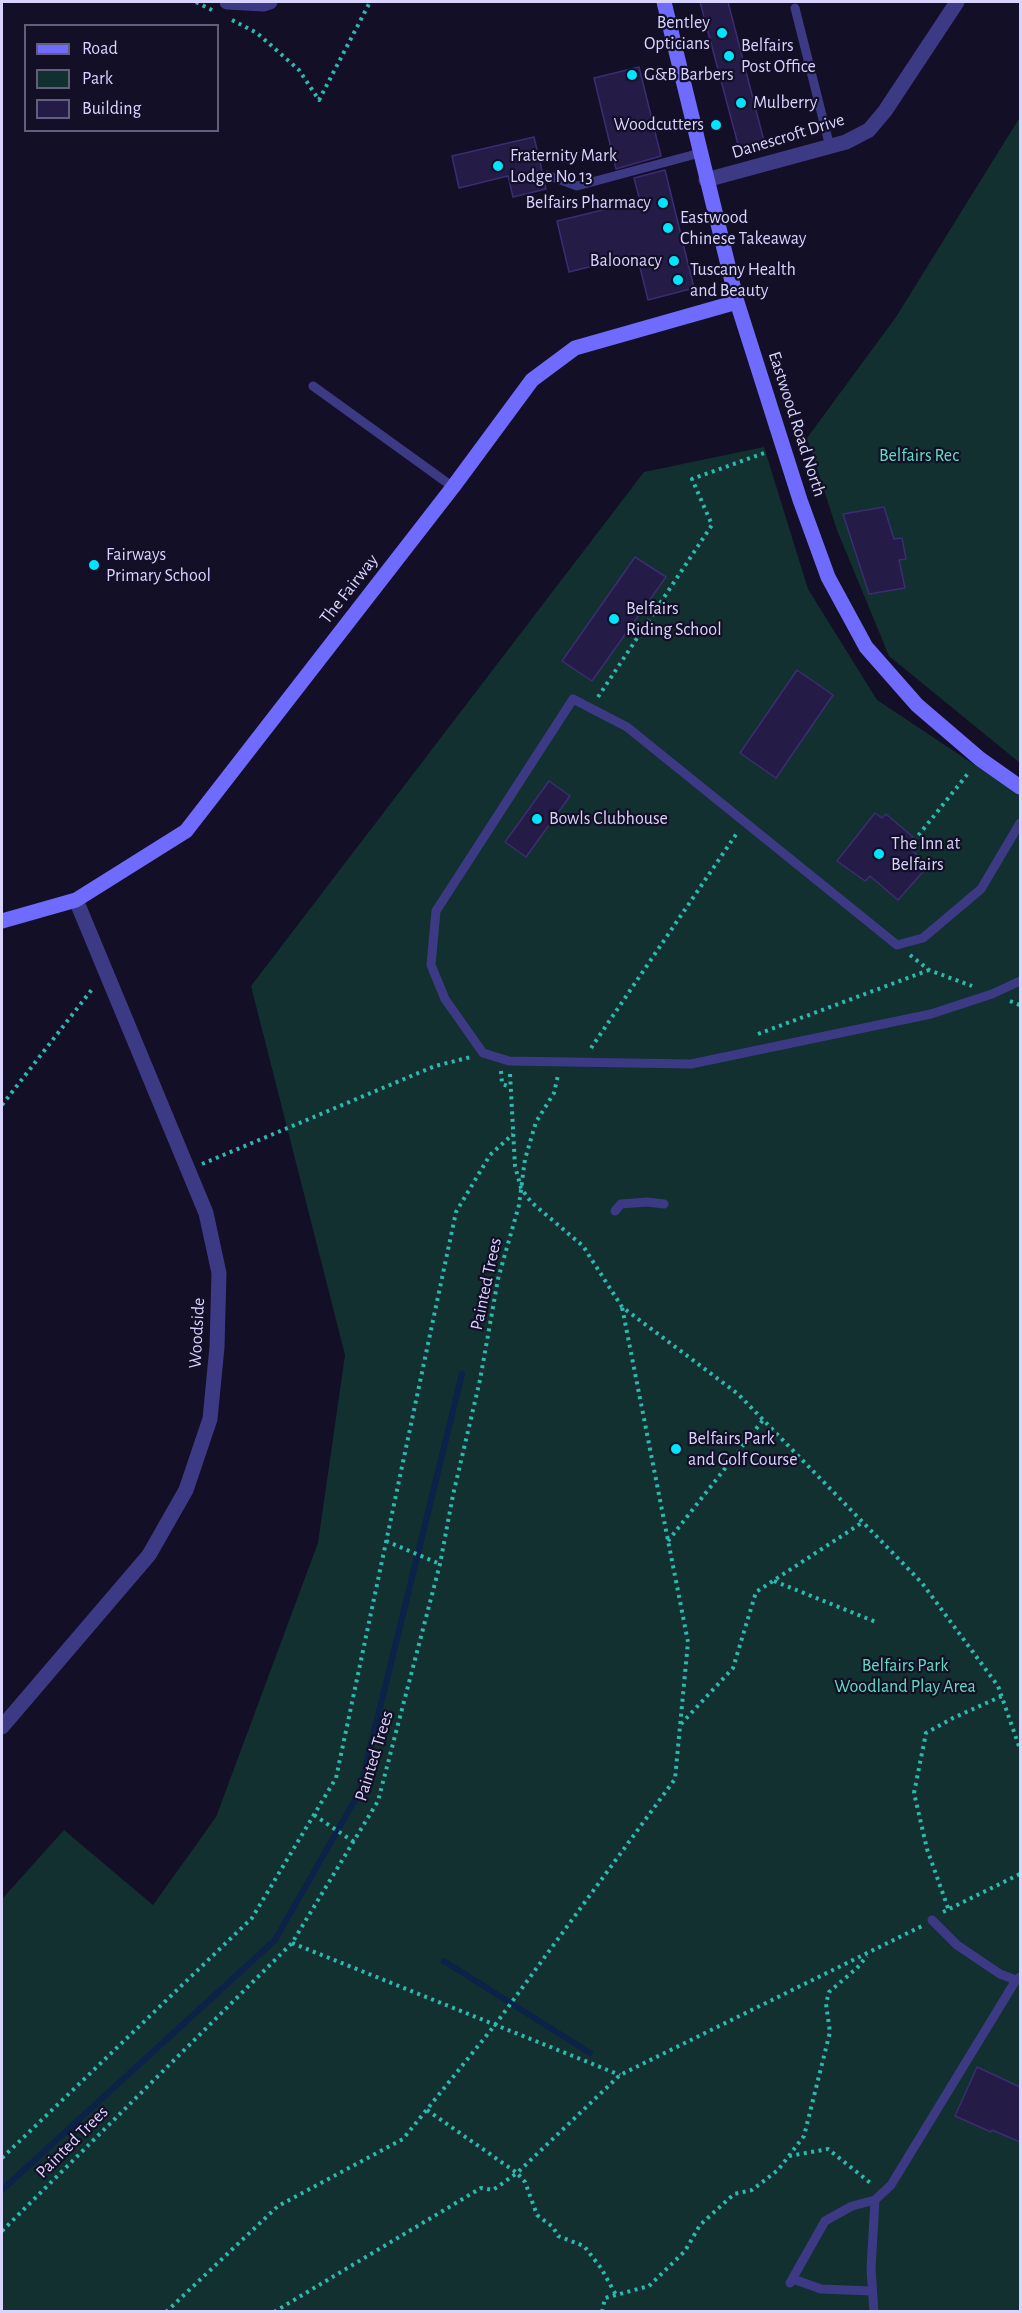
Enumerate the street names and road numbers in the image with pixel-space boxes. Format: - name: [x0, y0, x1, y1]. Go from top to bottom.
- street label: Danescroft Drive: [729, 109, 847, 163]
- street label: Eastwood Road North: [763, 349, 831, 499]
- street label: The Fairway: [315, 550, 383, 628]
- street label: Painted Trees: [466, 1236, 506, 1332]
- street label: Woodside: [184, 1297, 210, 1369]
- street label: Painted Trees: [350, 1708, 398, 1804]
- street label: Painted Trees: [31, 2101, 113, 2183]

